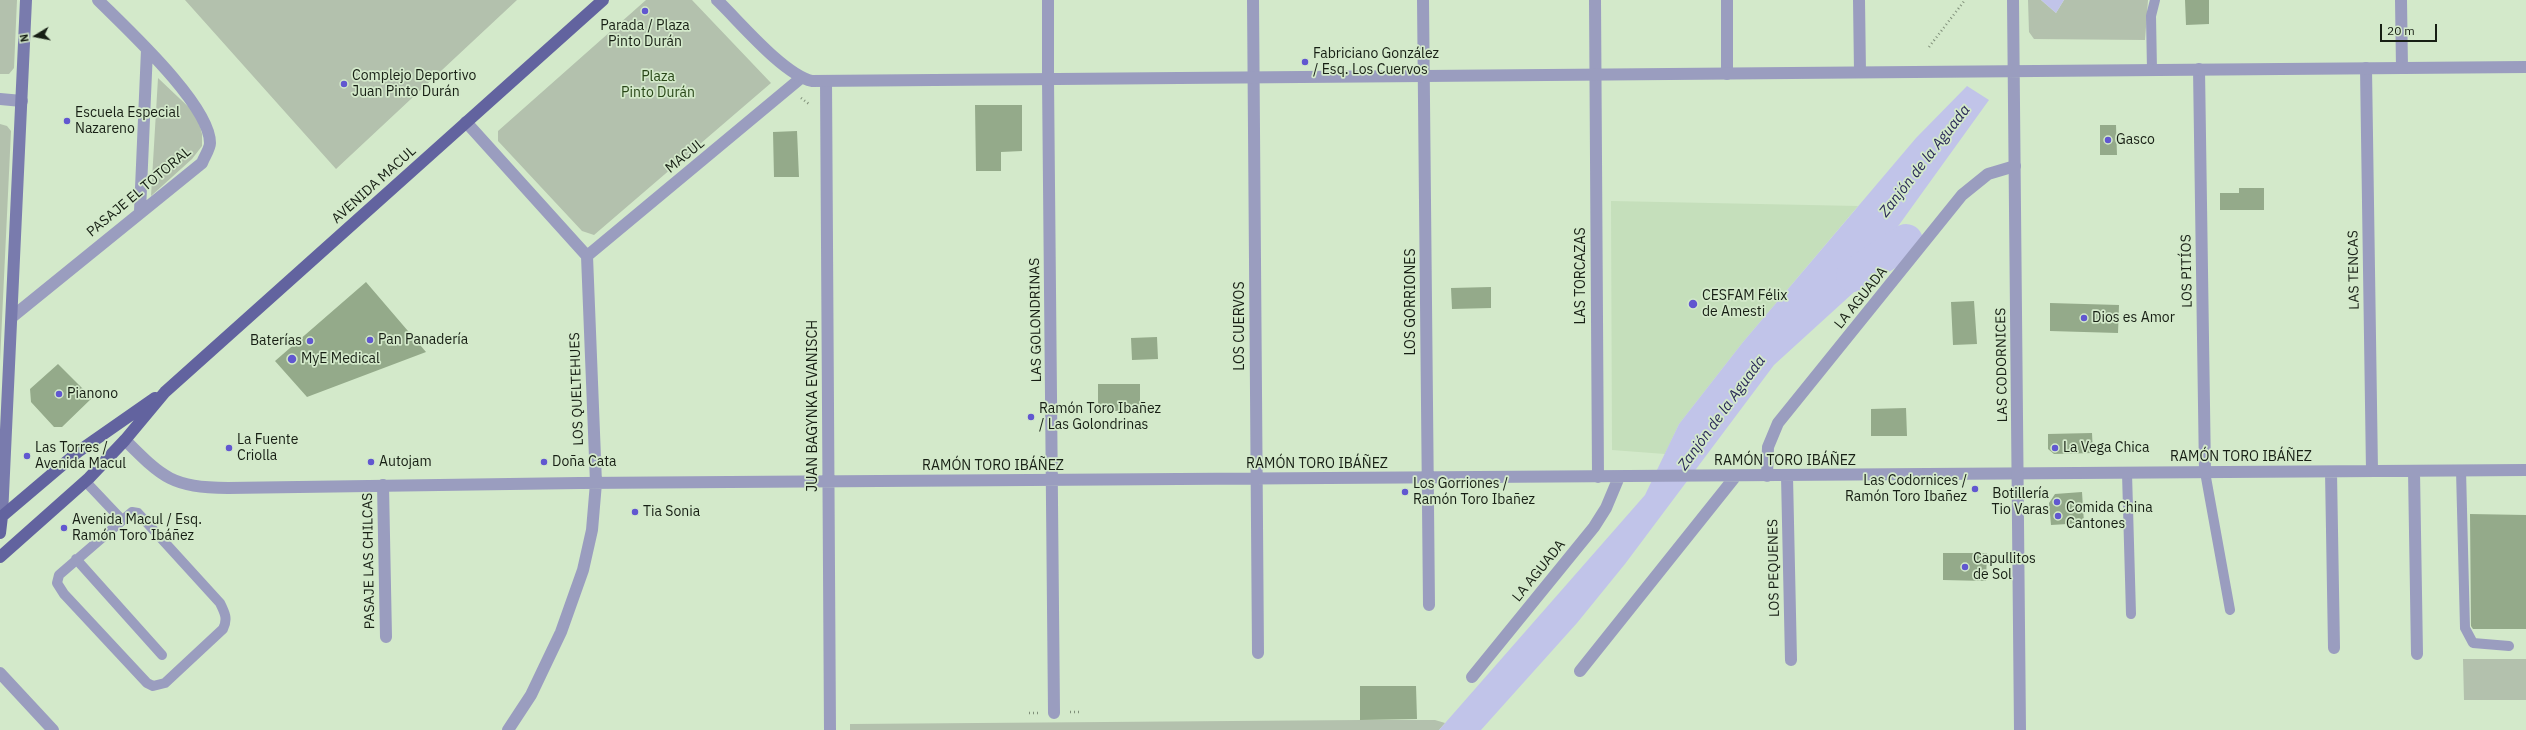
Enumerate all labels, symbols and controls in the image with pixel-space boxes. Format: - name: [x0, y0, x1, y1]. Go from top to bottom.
- marker: Parada / Plaza Pinto Durán: [640, 6, 650, 16]
- north arrow: [16, 16, 56, 56]
- scale bar: [2382, 16, 2439, 42]
- place label: Parada / Plaza Pinto Durán: [600, 18, 690, 50]
- text: 20 m: [2387, 23, 2415, 38]
- text: N: [17, 33, 32, 43]
- place label: Fabriciano González / Esq. Los Cuervos: [1313, 46, 1439, 78]
- marker: Fabriciano González / Esq. Los Cuervos: [1300, 57, 1310, 67]
- place label: Complejo Deportivo Juan Pinto Durán: [352, 68, 476, 100]
- park label: Plaza Pinto Durán: [621, 69, 695, 102]
- marker: Complejo Deportivo Juan Pinto Durán: [339, 79, 349, 89]
- water label: Zanjón de la Aguada: [1876, 101, 1974, 221]
- place label: Escuela Especial Nazareno: [75, 105, 180, 138]
- marker: Escuela Especial Nazareno: [62, 116, 72, 126]
- place label: Gasco: [2116, 132, 2155, 148]
- street label: MACUL: [662, 135, 708, 177]
- marker: Gasco: [2103, 135, 2113, 145]
- street label: PASAJE EL TOTORAL: [83, 143, 195, 241]
- street label: AVENIDA MACUL: [328, 143, 420, 227]
- street label: LAS TORCAZAS: [1573, 227, 1589, 325]
- street label: LAS TENCAS: [2345, 230, 2363, 310]
- street label: LOS PITÍOS: [2178, 234, 2196, 308]
- street label: LOS GORRIONES: [1403, 248, 1419, 356]
- street label: LAS GOLONDRINAS: [1027, 258, 1045, 382]
- street label: LA AGUADA: [1831, 264, 1891, 332]
- street label: LOS CUERVOS: [1232, 281, 1248, 371]
- place label: CESFAM Félix de Amesti: [1702, 288, 1787, 320]
- marker: CESFAM Félix de Amesti: [1687, 298, 1699, 310]
- street label: LAS CODORNICES: [1993, 307, 2011, 423]
- place label: Dios es Amor: [2092, 310, 2175, 326]
- marker: Dios es Amor: [2079, 313, 2089, 323]
- street label: JUAN BAGYNKA EVANISCH: [805, 320, 821, 492]
- place label: Pan Panadería: [378, 332, 468, 348]
- street label: LOS QUELTEHUES: [567, 332, 587, 446]
- place label: Baterías: [250, 333, 302, 349]
- marker: Pan Panadería: [365, 335, 375, 345]
- marker: Baterías: [305, 336, 315, 346]
- place label: MyE Medical: [301, 351, 380, 367]
- water label: Zanjón de la Aguada: [1674, 352, 1770, 474]
- marker: MyE Medical: [286, 353, 298, 365]
- place label: Pianono: [67, 386, 118, 402]
- marker: Pianono: [54, 389, 64, 399]
- place label: Ramón Toro Ibañez / Las Golondrinas: [1039, 401, 1161, 434]
- marker: Ramón Toro Ibañez / Las Golondrinas: [1026, 412, 1036, 422]
- place label: La Fuente Criolla: [237, 432, 298, 464]
- place label: Las Torres / Avenida Macul: [35, 440, 126, 472]
- place label: La Vega Chica: [2063, 440, 2149, 456]
- marker: La Fuente Criolla: [224, 443, 234, 453]
- marker: La Vega Chica: [2050, 443, 2060, 453]
- street label: RAMÓN TORO IBÁÑEZ: [2170, 449, 2312, 465]
- marker: Las Torres / Avenida Macul: [22, 451, 32, 461]
- street label: RAMÓN TORO IBÁÑEZ: [1714, 453, 1856, 469]
- place label: Autojam: [379, 454, 432, 470]
- place label: Doña Cata: [552, 454, 617, 470]
- street label: RAMÓN TORO IBÁÑEZ: [1246, 456, 1388, 472]
- marker: Autojam: [366, 457, 376, 467]
- marker: Doña Cata: [539, 457, 549, 467]
- street label: RAMÓN TORO IBÁÑEZ: [922, 458, 1064, 474]
- place label: Las Codornices / Ramón Toro Ibañez: [1845, 473, 1967, 506]
- place label: Los Gorriones / Ramón Toro Ibañez: [1413, 476, 1535, 508]
- marker: Las Codornices / Ramón Toro Ibañez: [1970, 484, 1980, 494]
- place label: Botillería Tio Varas: [1991, 486, 2049, 518]
- marker: Los Gorriones / Ramón Toro Ibañez: [1400, 487, 1410, 497]
- street label: PASAJE LAS CHILCAS: [359, 492, 379, 630]
- marker: Botillería Tio Varas: [2052, 497, 2062, 507]
- place label: Comida China Cantones: [2066, 500, 2153, 532]
- place label: Tia Sonia: [643, 504, 700, 520]
- marker: Tia Sonia: [630, 507, 640, 517]
- marker: Comida China Cantones: [2053, 511, 2063, 521]
- place label: Avenida Macul / Esq. Ramón Toro Ibáñez: [72, 512, 202, 544]
- street label: LOS PEQUENES: [1765, 519, 1783, 617]
- marker: Avenida Macul / Esq. Ramón Toro Ibáñez: [59, 523, 69, 533]
- street label: LA AGUADA: [1509, 537, 1569, 605]
- place label: Capullitos de Sol: [1973, 551, 2036, 584]
- marker: Capullitos de Sol: [1960, 562, 1970, 572]

